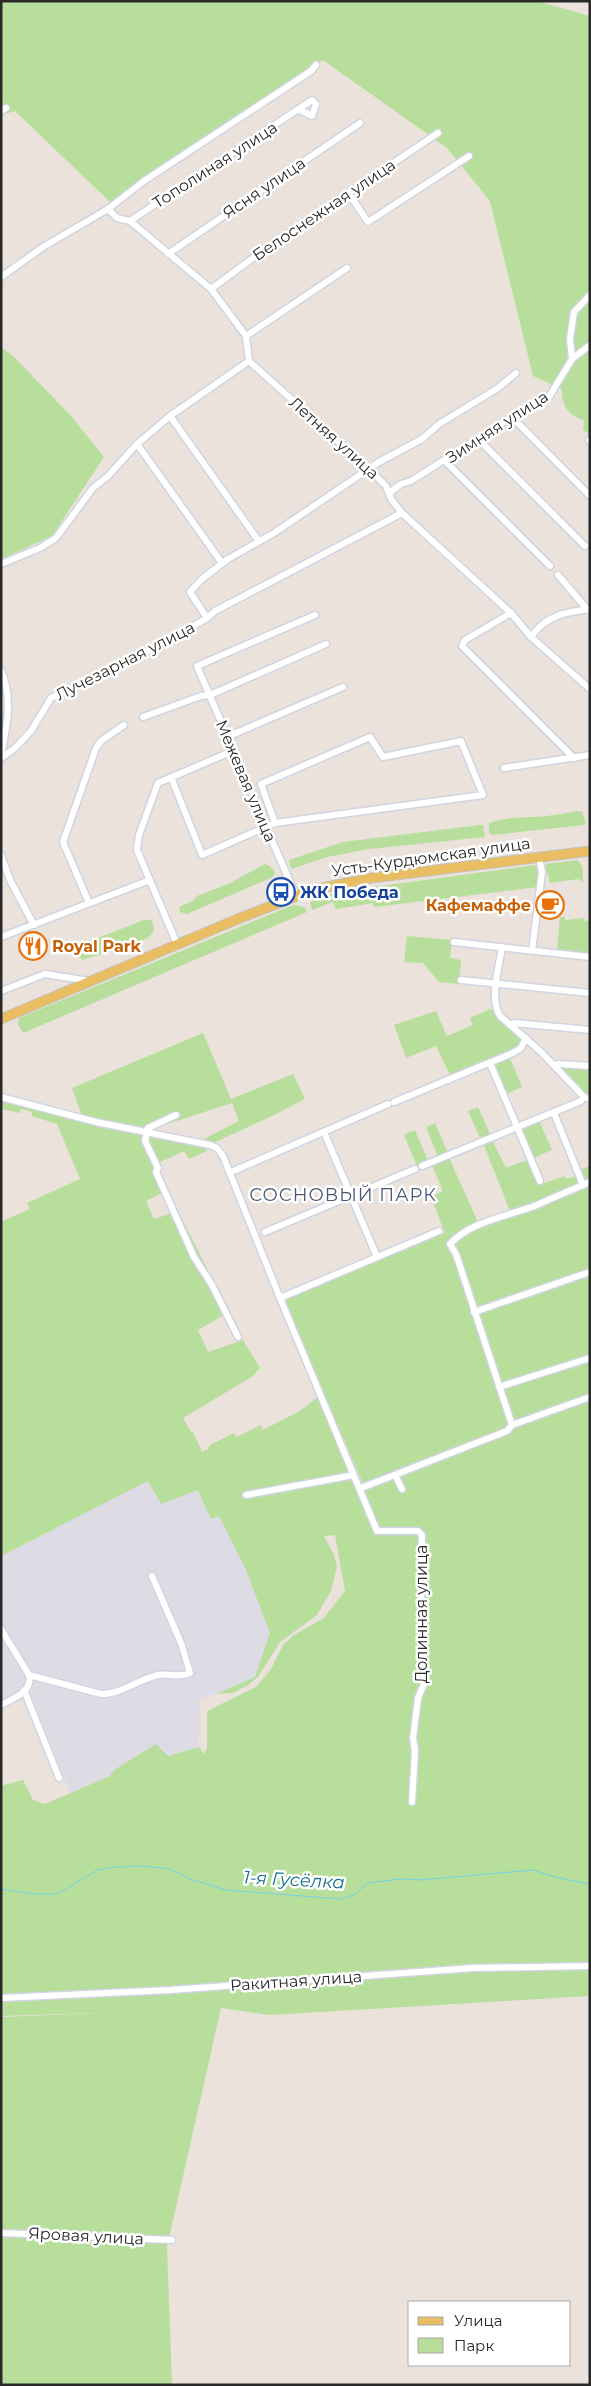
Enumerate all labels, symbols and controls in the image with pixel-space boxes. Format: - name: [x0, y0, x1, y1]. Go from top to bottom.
- street label: Тополиная улица: [149, 118, 281, 212]
- street label: Ясня улица: [219, 153, 309, 223]
- street label: Белоснежная улица: [249, 155, 399, 265]
- street label: Зимняя улица: [442, 387, 552, 467]
- street label: Летняя улица: [285, 393, 383, 483]
- street label: Лучезарная улица: [52, 618, 198, 704]
- street label: Межевая улица: [212, 717, 280, 845]
- street label: Усть-Курдюмская улица: [330, 834, 532, 880]
- bus stop icon: ЖК Победа: [266, 877, 296, 907]
- place label: ЖК Победа: [300, 883, 399, 902]
- cafe icon: Кафемаффе: [535, 890, 565, 920]
- place label: Кафемаффе: [426, 896, 531, 915]
- restaurant icon: Royal Park: [18, 931, 48, 961]
- place label: Royal Park: [52, 937, 142, 956]
- district label: СОСНОВЫЙ ПАРК: [249, 1184, 437, 1206]
- street label: Долинная улица: [412, 1545, 431, 1683]
- water label: 1-я Гусёлка: [243, 1866, 345, 1894]
- street label: Ракитная улица: [229, 1967, 363, 1995]
- street label: Яровая улица: [28, 2223, 144, 2249]
- legend: [408, 2301, 571, 2366]
- text: Улица: [454, 2311, 502, 2330]
- text: Парк: [454, 2336, 494, 2355]

